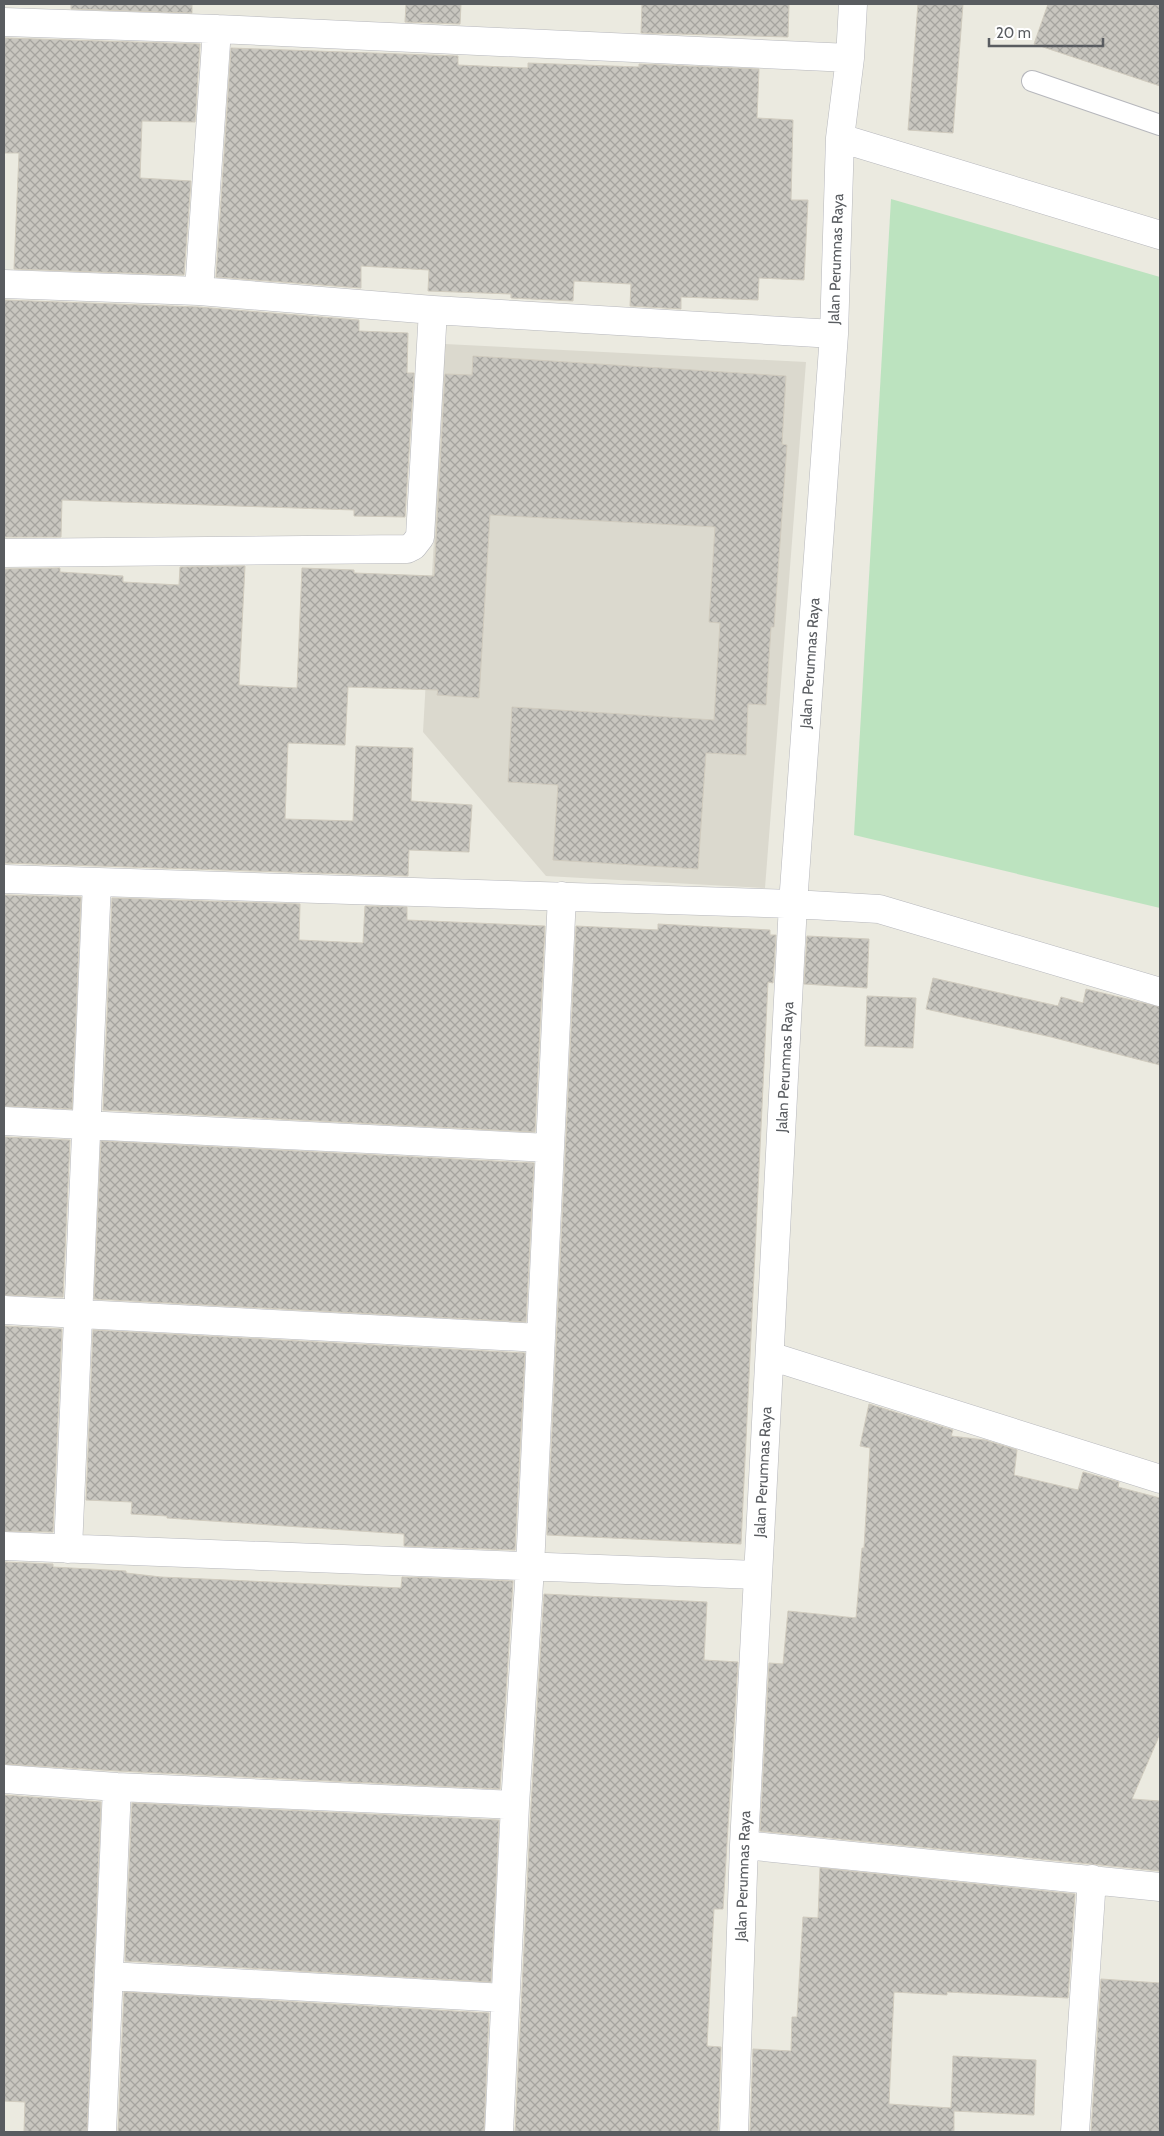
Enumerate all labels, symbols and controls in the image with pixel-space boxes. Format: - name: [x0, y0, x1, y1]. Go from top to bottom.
- scale bar: [989, 15, 1103, 47]
- text: 20 m: [996, 24, 1031, 42]
- street label: Jalan Perumnas Raya: [825, 192, 847, 326]
- street label: Jalan Perumnas Raya: [796, 596, 824, 730]
- street label: Jalan Perumnas Raya: [773, 1000, 797, 1134]
- street label: Jalan Perumnas Raya: [751, 1405, 775, 1539]
- street label: Jalan Perumnas Raya: [732, 1809, 754, 1943]

